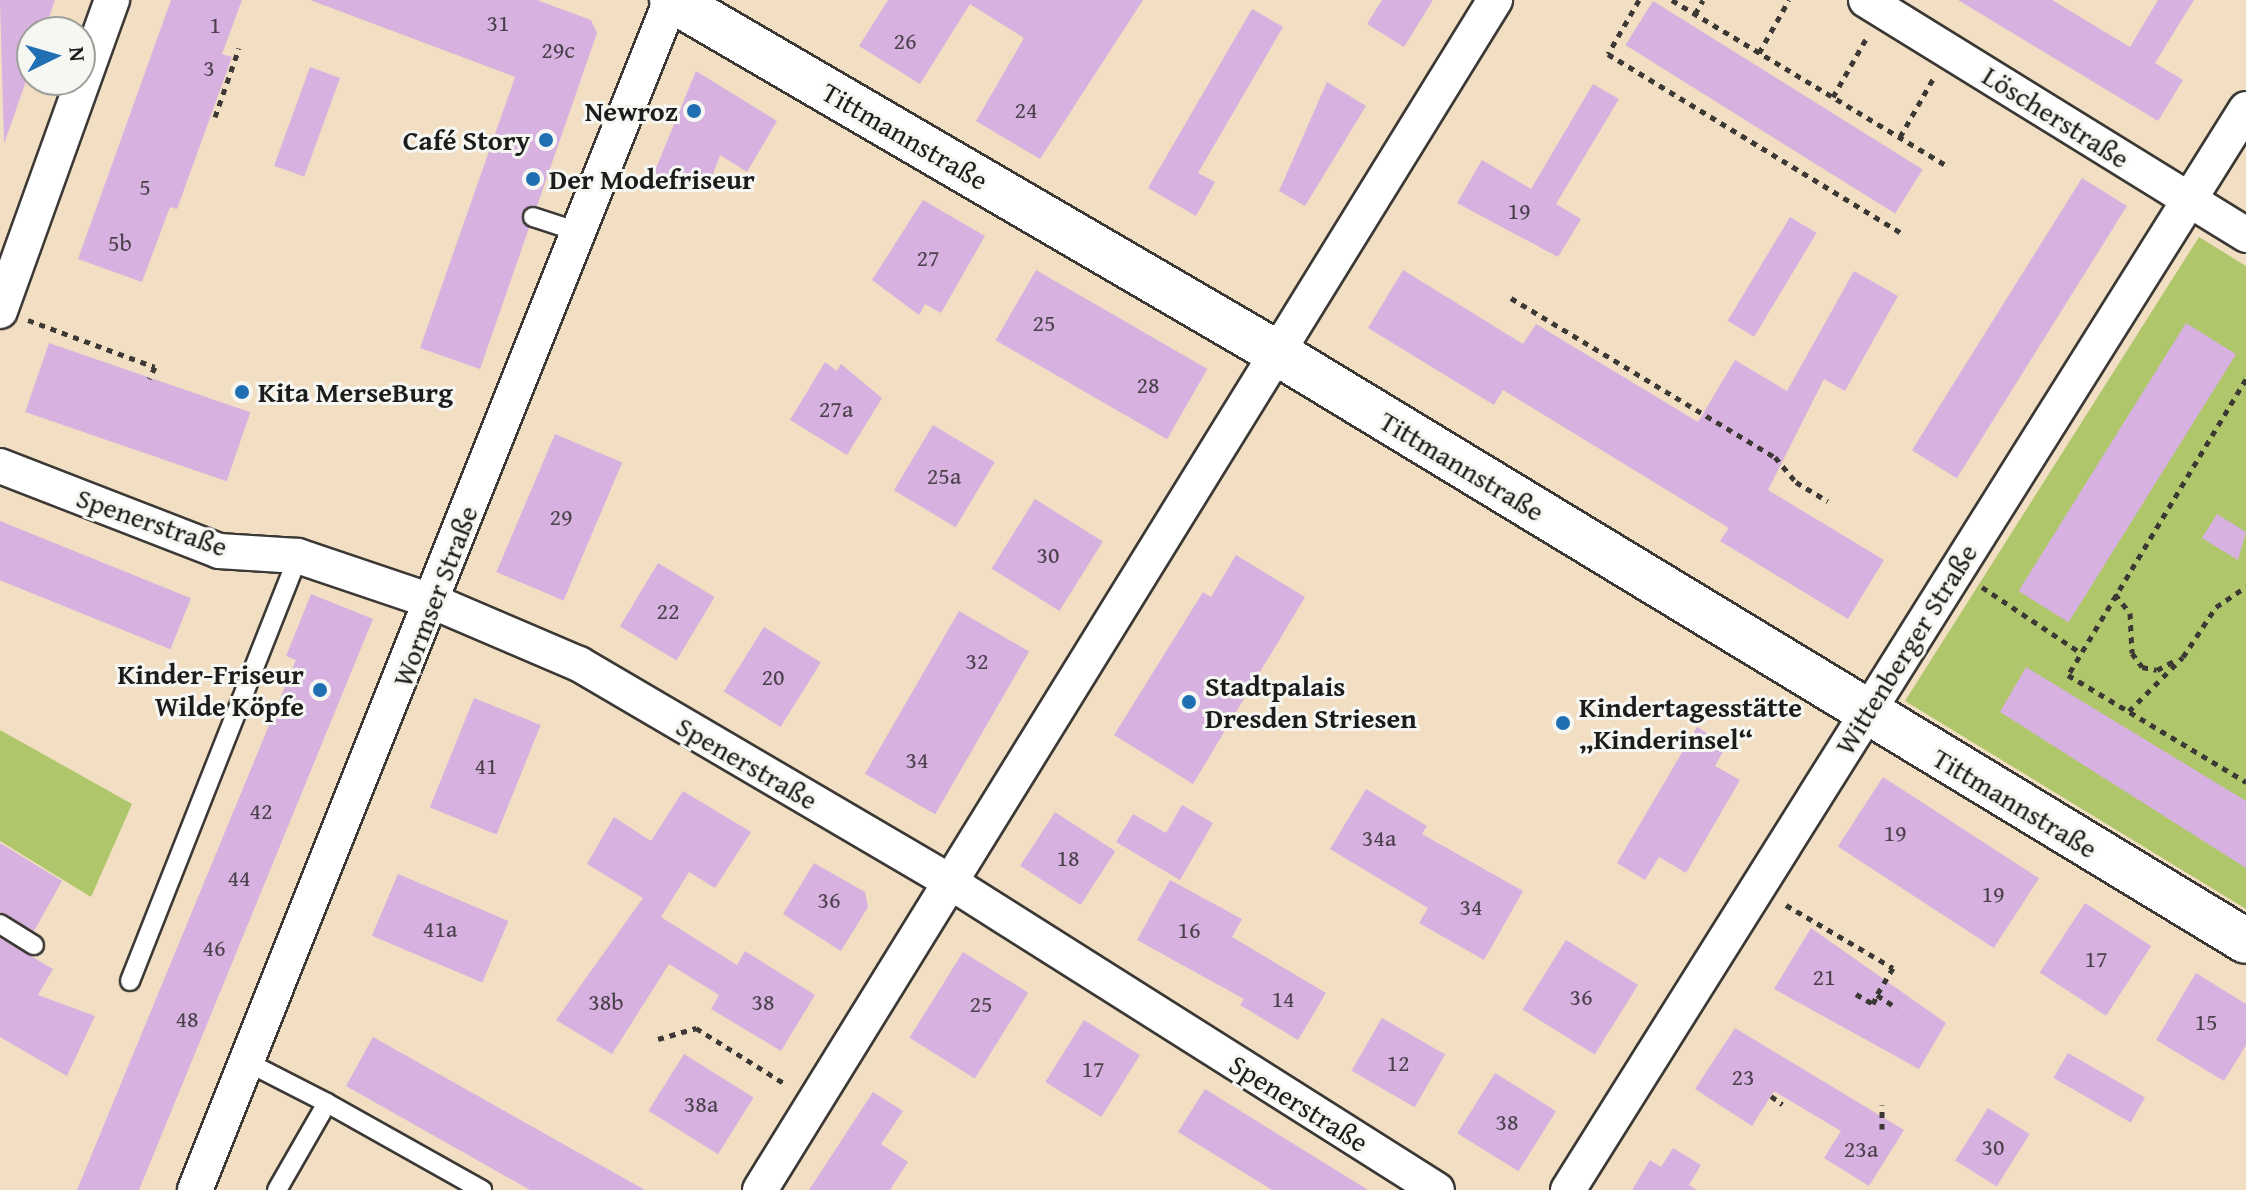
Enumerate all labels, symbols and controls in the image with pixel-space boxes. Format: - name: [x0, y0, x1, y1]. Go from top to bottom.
- house number: 31: [486, 9, 510, 37]
- house number: 1: [209, 11, 221, 39]
- north arrow: [16, 16, 96, 96]
- house number: 26: [893, 27, 917, 55]
- house number: 29c: [541, 36, 575, 64]
- text: N: [61, 45, 94, 63]
- house number: 3: [203, 54, 215, 82]
- street label: Löscherstraße: [1976, 59, 2136, 175]
- street label: Tittmannstraße: [816, 75, 994, 197]
- place label: Newroz: [585, 94, 678, 128]
- house number: 24: [1014, 96, 1038, 124]
- marker: Newroz: [685, 102, 703, 120]
- place label: Café Story: [403, 123, 530, 157]
- marker: Café Story: [537, 131, 555, 149]
- place label: Der Modefriseur: [549, 162, 755, 196]
- marker: Der Modefriseur: [524, 170, 542, 188]
- house number: 5: [139, 173, 151, 201]
- house number: 19: [1507, 197, 1531, 225]
- house number: 5b: [108, 229, 132, 257]
- house number: 27: [916, 244, 940, 272]
- house number: 25: [1032, 309, 1056, 337]
- house number: 28: [1136, 371, 1160, 399]
- place label: Kita MerseBurg: [258, 375, 453, 409]
- marker: Kita MerseBurg: [233, 383, 251, 401]
- house number: 27a: [819, 395, 853, 423]
- street label: Tittmannstraße: [1374, 404, 1550, 528]
- house number: 25a: [927, 462, 961, 490]
- street label: Spenerstraße: [72, 480, 232, 564]
- street label: Wormser Straße: [385, 501, 485, 691]
- house number: 29: [549, 503, 573, 531]
- street label: Wittenberger Straße: [1828, 538, 1984, 760]
- house number: 30: [1036, 541, 1060, 569]
- house number: 22: [656, 597, 680, 625]
- house number: 32: [965, 647, 989, 675]
- place label: Kinder-Friseur Wilde Köpfe: [118, 657, 304, 723]
- house number: 20: [761, 663, 785, 691]
- place label: Stadtpalais Dresden Striesen: [1205, 669, 1417, 735]
- marker: Kinder-Friseur Wilde Köpfe: [311, 681, 329, 699]
- place label: Kindertagesstätte „Kinderinsel“: [1579, 690, 1802, 756]
- marker: Stadtpalais Dresden Striesen: [1180, 693, 1198, 711]
- street label: Spenerstraße: [670, 709, 824, 817]
- marker: Kindertagesstätte „Kinderinsel“: [1554, 714, 1572, 732]
- street label: Tittmannstraße: [1927, 741, 2103, 865]
- house number: 34: [905, 746, 929, 774]
- house number: 41: [474, 752, 498, 780]
- house number: 42: [249, 797, 273, 825]
- house number: 19: [1883, 819, 1907, 847]
- house number: 34a: [1362, 824, 1396, 852]
- house number: 18: [1056, 844, 1080, 872]
- house number: 44: [227, 864, 251, 892]
- house number: 19: [1981, 880, 2005, 908]
- house number: 36: [817, 886, 841, 914]
- house number: 34: [1459, 893, 1483, 921]
- house number: 41a: [423, 915, 457, 943]
- house number: 16: [1177, 916, 1201, 944]
- house number: 46: [202, 934, 226, 962]
- house number: 17: [2084, 945, 2108, 973]
- house number: 21: [1812, 963, 1836, 991]
- house number: 36: [1569, 983, 1593, 1011]
- house number: 14: [1271, 985, 1295, 1013]
- house number: 38b: [588, 988, 624, 1016]
- house number: 38: [751, 988, 775, 1016]
- house number: 25: [969, 990, 993, 1018]
- house number: 48: [175, 1005, 199, 1033]
- house number: 15: [2194, 1008, 2218, 1036]
- street label: Spenerstraße: [1223, 1047, 1375, 1159]
- house number: 12: [1386, 1049, 1410, 1077]
- house number: 17: [1081, 1055, 1105, 1083]
- house number: 23: [1731, 1063, 1755, 1091]
- house number: 38a: [684, 1090, 718, 1118]
- house number: 38: [1495, 1108, 1519, 1136]
- house number: 30: [1981, 1133, 2005, 1161]
- house number: 23a: [1844, 1135, 1878, 1163]

